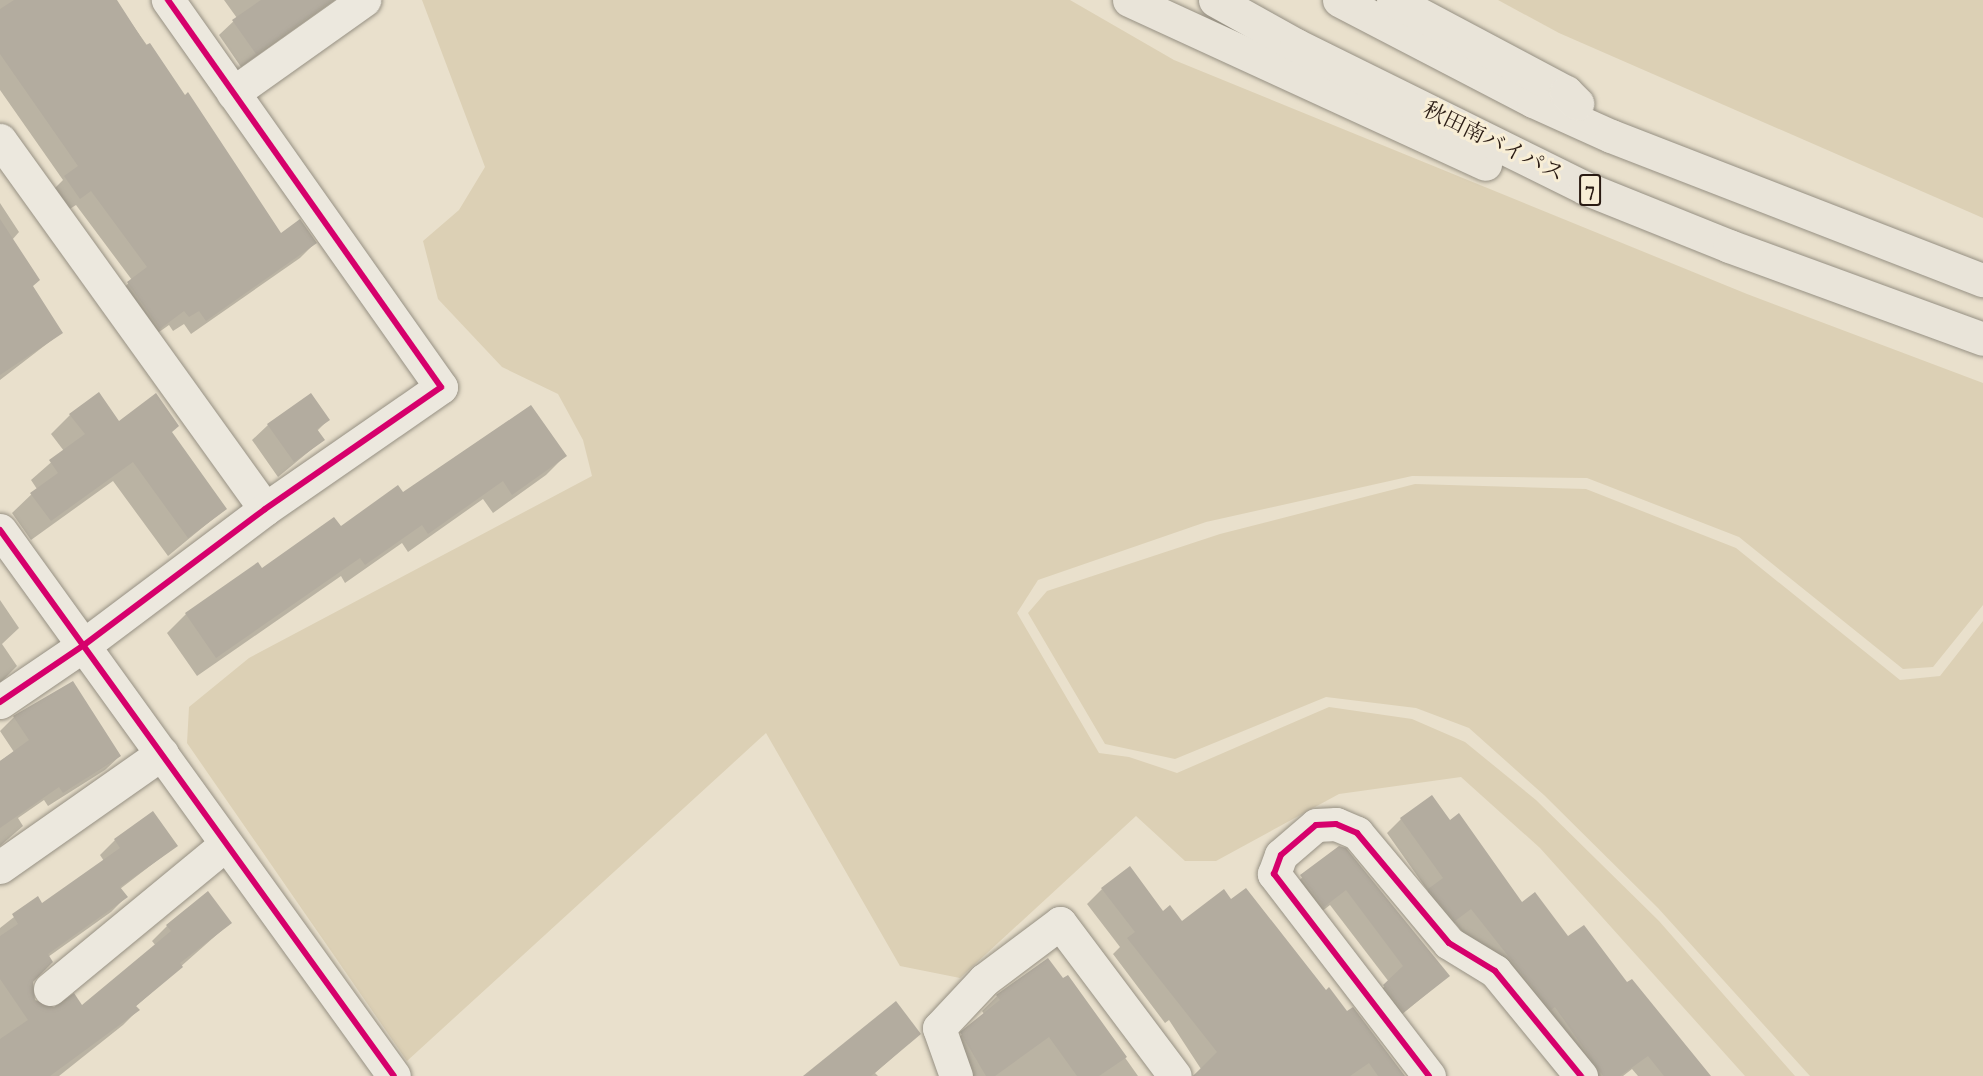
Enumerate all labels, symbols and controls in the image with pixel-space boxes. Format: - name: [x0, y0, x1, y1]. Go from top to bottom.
- street label: 秋田南バイパス: [1418, 97, 1568, 189]
- road number: 7: [1578, 172, 1602, 208]

